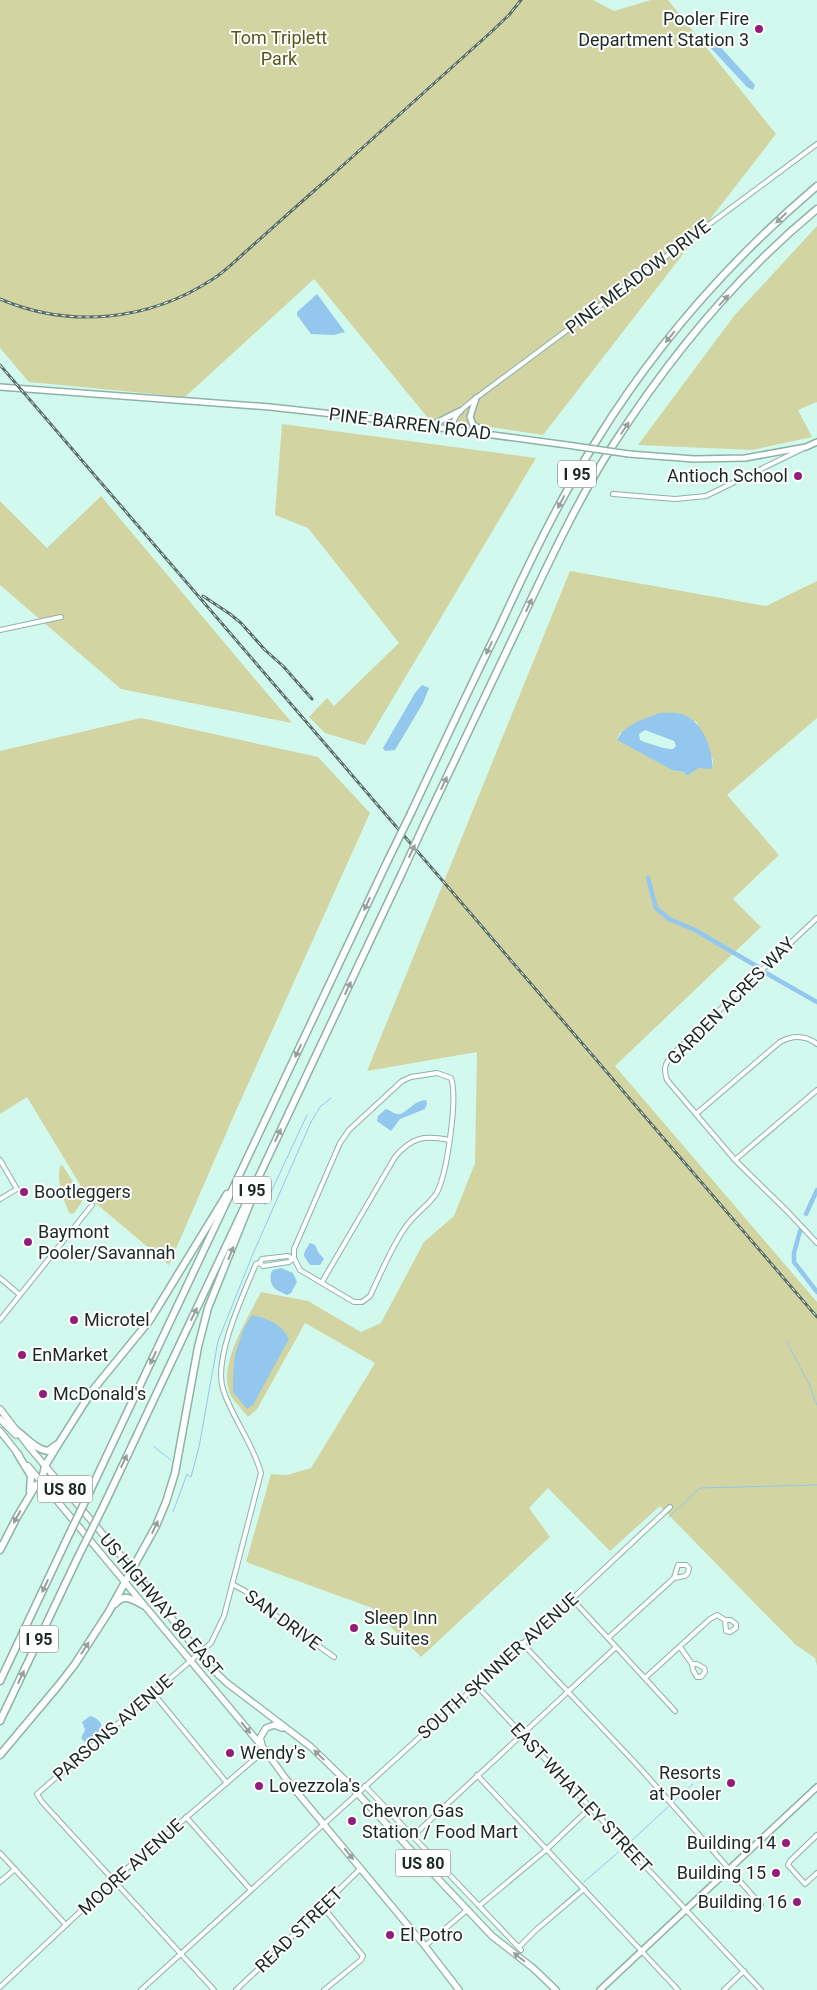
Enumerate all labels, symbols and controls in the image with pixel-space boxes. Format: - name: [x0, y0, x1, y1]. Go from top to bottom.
- place label: Pooler Fire Department Station 3: [578, 8, 749, 50]
- marker: Pooler Fire Department Station 3: [753, 23, 765, 35]
- park label: Tom Triplett Park: [231, 27, 327, 69]
- one-way arrow: [775, 212, 787, 224]
- street label: PINE MEADOW DRIVE: [561, 215, 714, 338]
- one-way arrow: [718, 294, 730, 306]
- one-way arrow: [665, 331, 676, 344]
- street label: PINE BARREN ROAD: [328, 403, 492, 444]
- one-way arrow: [620, 421, 629, 435]
- road number: I 95: [558, 460, 596, 488]
- place label: Antioch School: [667, 465, 788, 486]
- marker: Antioch School: [792, 470, 804, 482]
- one-way arrow: [557, 495, 565, 509]
- one-way arrow: [525, 598, 533, 612]
- one-way arrow: [485, 640, 494, 655]
- one-way arrow: [440, 776, 449, 791]
- one-way arrow: [409, 844, 417, 858]
- one-way arrow: [363, 897, 371, 911]
- street label: GARDEN ACRES WAY: [663, 932, 799, 1069]
- one-way arrow: [344, 981, 352, 995]
- one-way arrow: [294, 1044, 302, 1058]
- one-way arrow: [274, 1128, 282, 1142]
- road number: I 95: [233, 1176, 271, 1204]
- place label: Bootleggers: [34, 1181, 131, 1202]
- marker: Bootleggers: [18, 1186, 30, 1198]
- place label: Baymont Pooler/Savannah: [38, 1221, 176, 1263]
- marker: Baymont Pooler/Savannah: [22, 1236, 34, 1248]
- one-way arrow: [228, 1246, 235, 1261]
- one-way arrow: [189, 1306, 198, 1321]
- place label: Microtel: [84, 1309, 150, 1330]
- marker: Microtel: [68, 1314, 80, 1326]
- place label: EnMarket: [32, 1344, 108, 1365]
- marker: EnMarket: [16, 1349, 28, 1361]
- one-way arrow: [148, 1351, 157, 1366]
- place label: McDonald's: [53, 1383, 146, 1404]
- marker: McDonald's: [37, 1388, 49, 1400]
- one-way arrow: [120, 1453, 129, 1468]
- road number: US 80: [38, 1476, 92, 1502]
- one-way arrow: [13, 1510, 21, 1524]
- one-way arrow: [151, 1520, 159, 1534]
- street label: US HIGHWAY 80 EAST: [96, 1529, 227, 1680]
- one-way arrow: [41, 1579, 49, 1593]
- street label: SAN DRIVE: [241, 1585, 326, 1654]
- street label: SOUTH SKINNER AVENUE: [413, 1588, 582, 1743]
- place label: Sleep Inn & Suites: [364, 1607, 438, 1649]
- marker: Sleep Inn & Suites: [348, 1622, 360, 1634]
- road number: I 95: [20, 1626, 58, 1652]
- one-way arrow: [80, 1642, 90, 1655]
- one-way arrow: [17, 1670, 25, 1684]
- street label: PARSONS AVENUE: [49, 1670, 177, 1785]
- street label: EAST WHATLEY STREET: [507, 1718, 656, 1877]
- one-way arrow: [240, 1722, 252, 1734]
- place label: Wendy's: [240, 1742, 306, 1763]
- marker: Wendy's: [224, 1747, 236, 1759]
- one-way arrow: [313, 1749, 325, 1761]
- place label: Resorts at Pooler: [649, 1762, 721, 1804]
- place label: Lovezzola's: [269, 1775, 360, 1796]
- marker: Resorts at Pooler: [725, 1777, 737, 1789]
- marker: Lovezzola's: [253, 1780, 265, 1792]
- place label: Chevron Gas Station / Food Mart: [362, 1800, 518, 1842]
- street label: MOORE AVENUE: [74, 1814, 187, 1919]
- marker: Chevron Gas Station / Food Mart: [346, 1815, 358, 1827]
- place label: Building 14: [687, 1832, 776, 1853]
- marker: Building 14: [780, 1837, 792, 1849]
- one-way arrow: [344, 1847, 355, 1860]
- road number: US 80: [396, 1850, 450, 1876]
- place label: Building 15: [677, 1862, 766, 1883]
- marker: Building 15: [770, 1867, 782, 1879]
- street label: READ STREET: [251, 1883, 347, 1977]
- place label: Building 16: [698, 1891, 787, 1912]
- marker: Building 16: [791, 1896, 803, 1908]
- place label: El Potro: [400, 1924, 463, 1945]
- marker: El Potro: [384, 1929, 396, 1941]
- one-way arrow: [513, 1952, 526, 1963]

